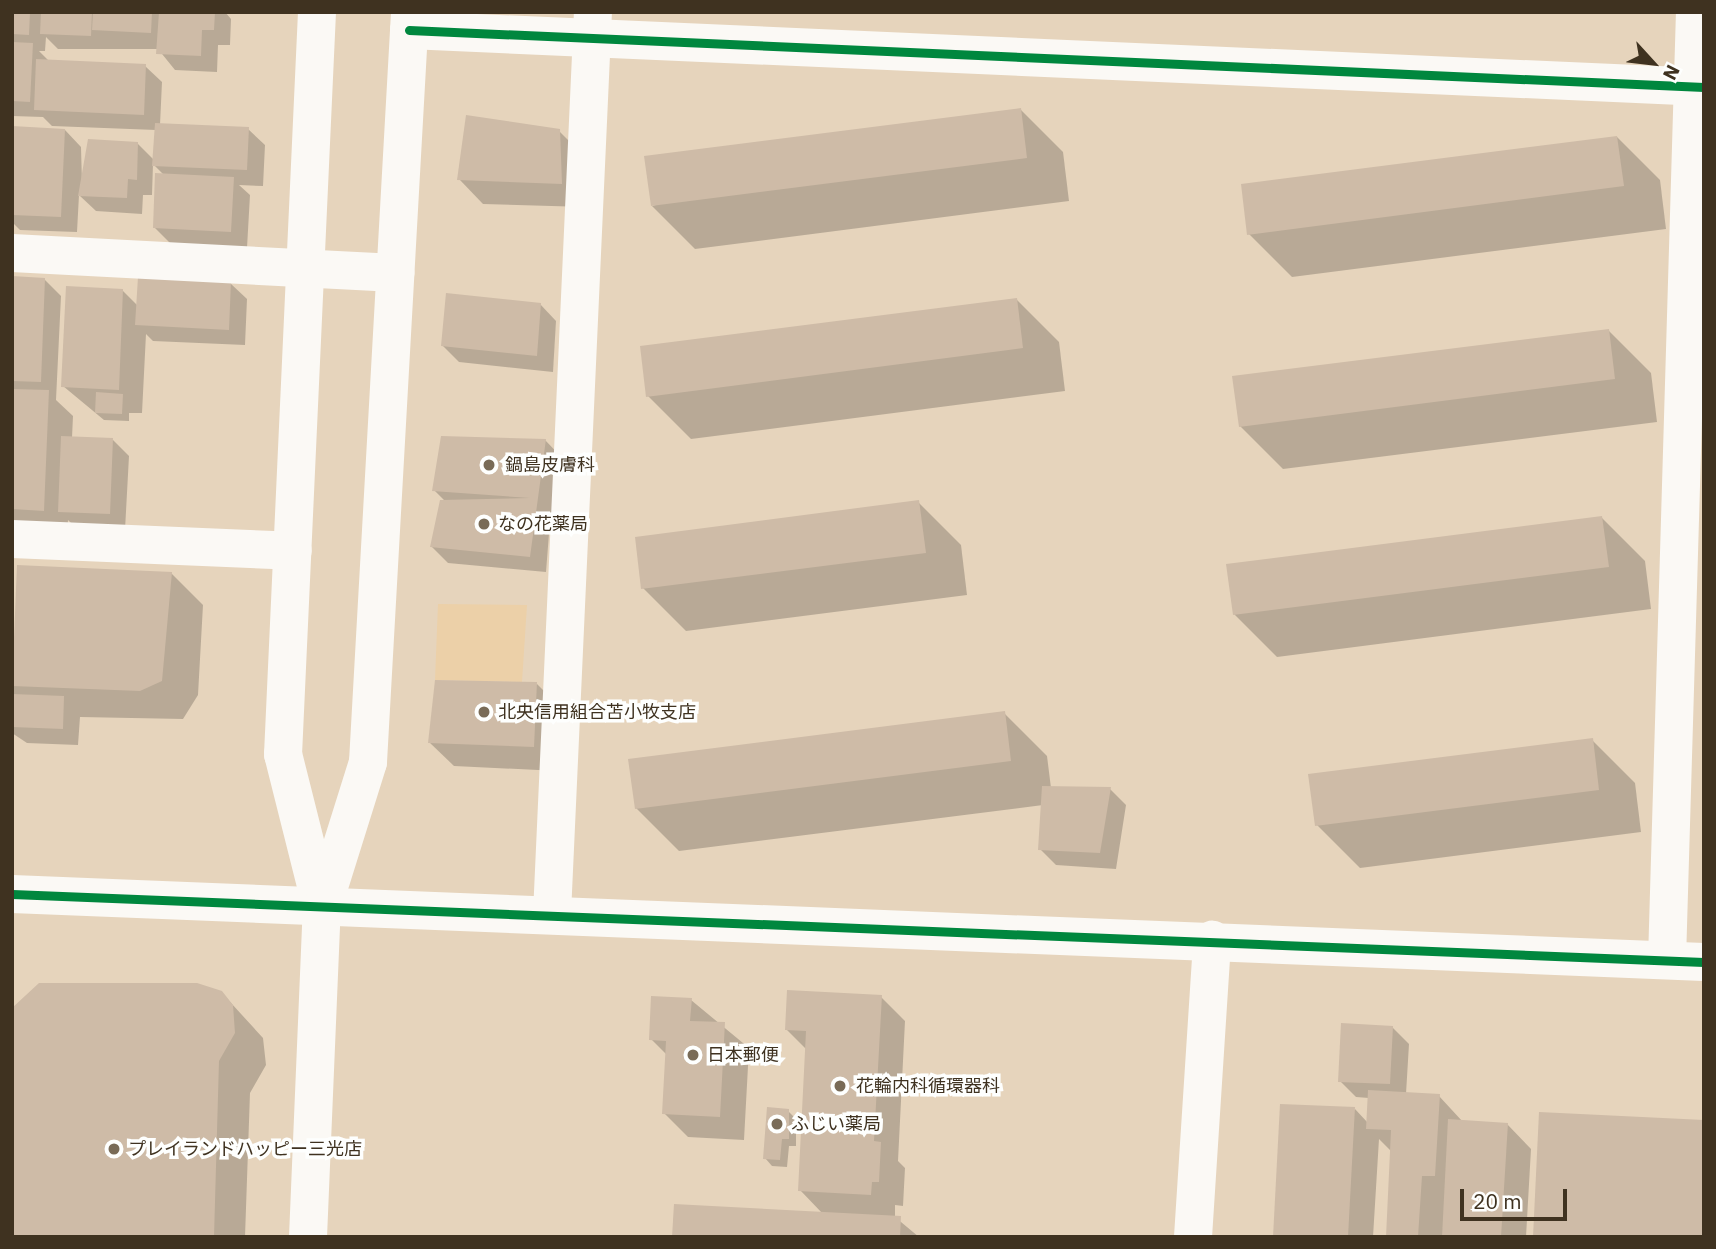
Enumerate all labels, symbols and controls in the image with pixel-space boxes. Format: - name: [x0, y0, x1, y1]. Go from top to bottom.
- north arrow: [1618, 28, 1688, 98]
- text: N: [1658, 61, 1686, 84]
- place label: 鍋島皮膚科: [505, 454, 595, 476]
- marker: 鍋島皮膚科: [479, 455, 499, 475]
- place label: なの花薬局: [498, 513, 588, 535]
- marker: なの花薬局: [476, 516, 492, 532]
- place label: 北央信用組合苫小牧支店: [498, 701, 696, 723]
- marker: 北央信用組合苫小牧支店: [476, 704, 492, 720]
- place label: 日本郵便: [707, 1044, 779, 1066]
- marker: 日本郵便: [685, 1047, 701, 1063]
- place label: 花輪内科循環器科: [856, 1075, 1000, 1097]
- marker: 花輪内科循環器科: [830, 1076, 850, 1096]
- place label: ふじい薬局: [791, 1113, 881, 1135]
- marker: ふじい薬局: [769, 1116, 785, 1132]
- place label: プレイランドハッピー三光店: [128, 1138, 362, 1160]
- marker: プレイランドハッピー三光店: [106, 1141, 122, 1157]
- scale bar: [1464, 1176, 1571, 1220]
- text: 20 m: [1473, 1187, 1522, 1215]

